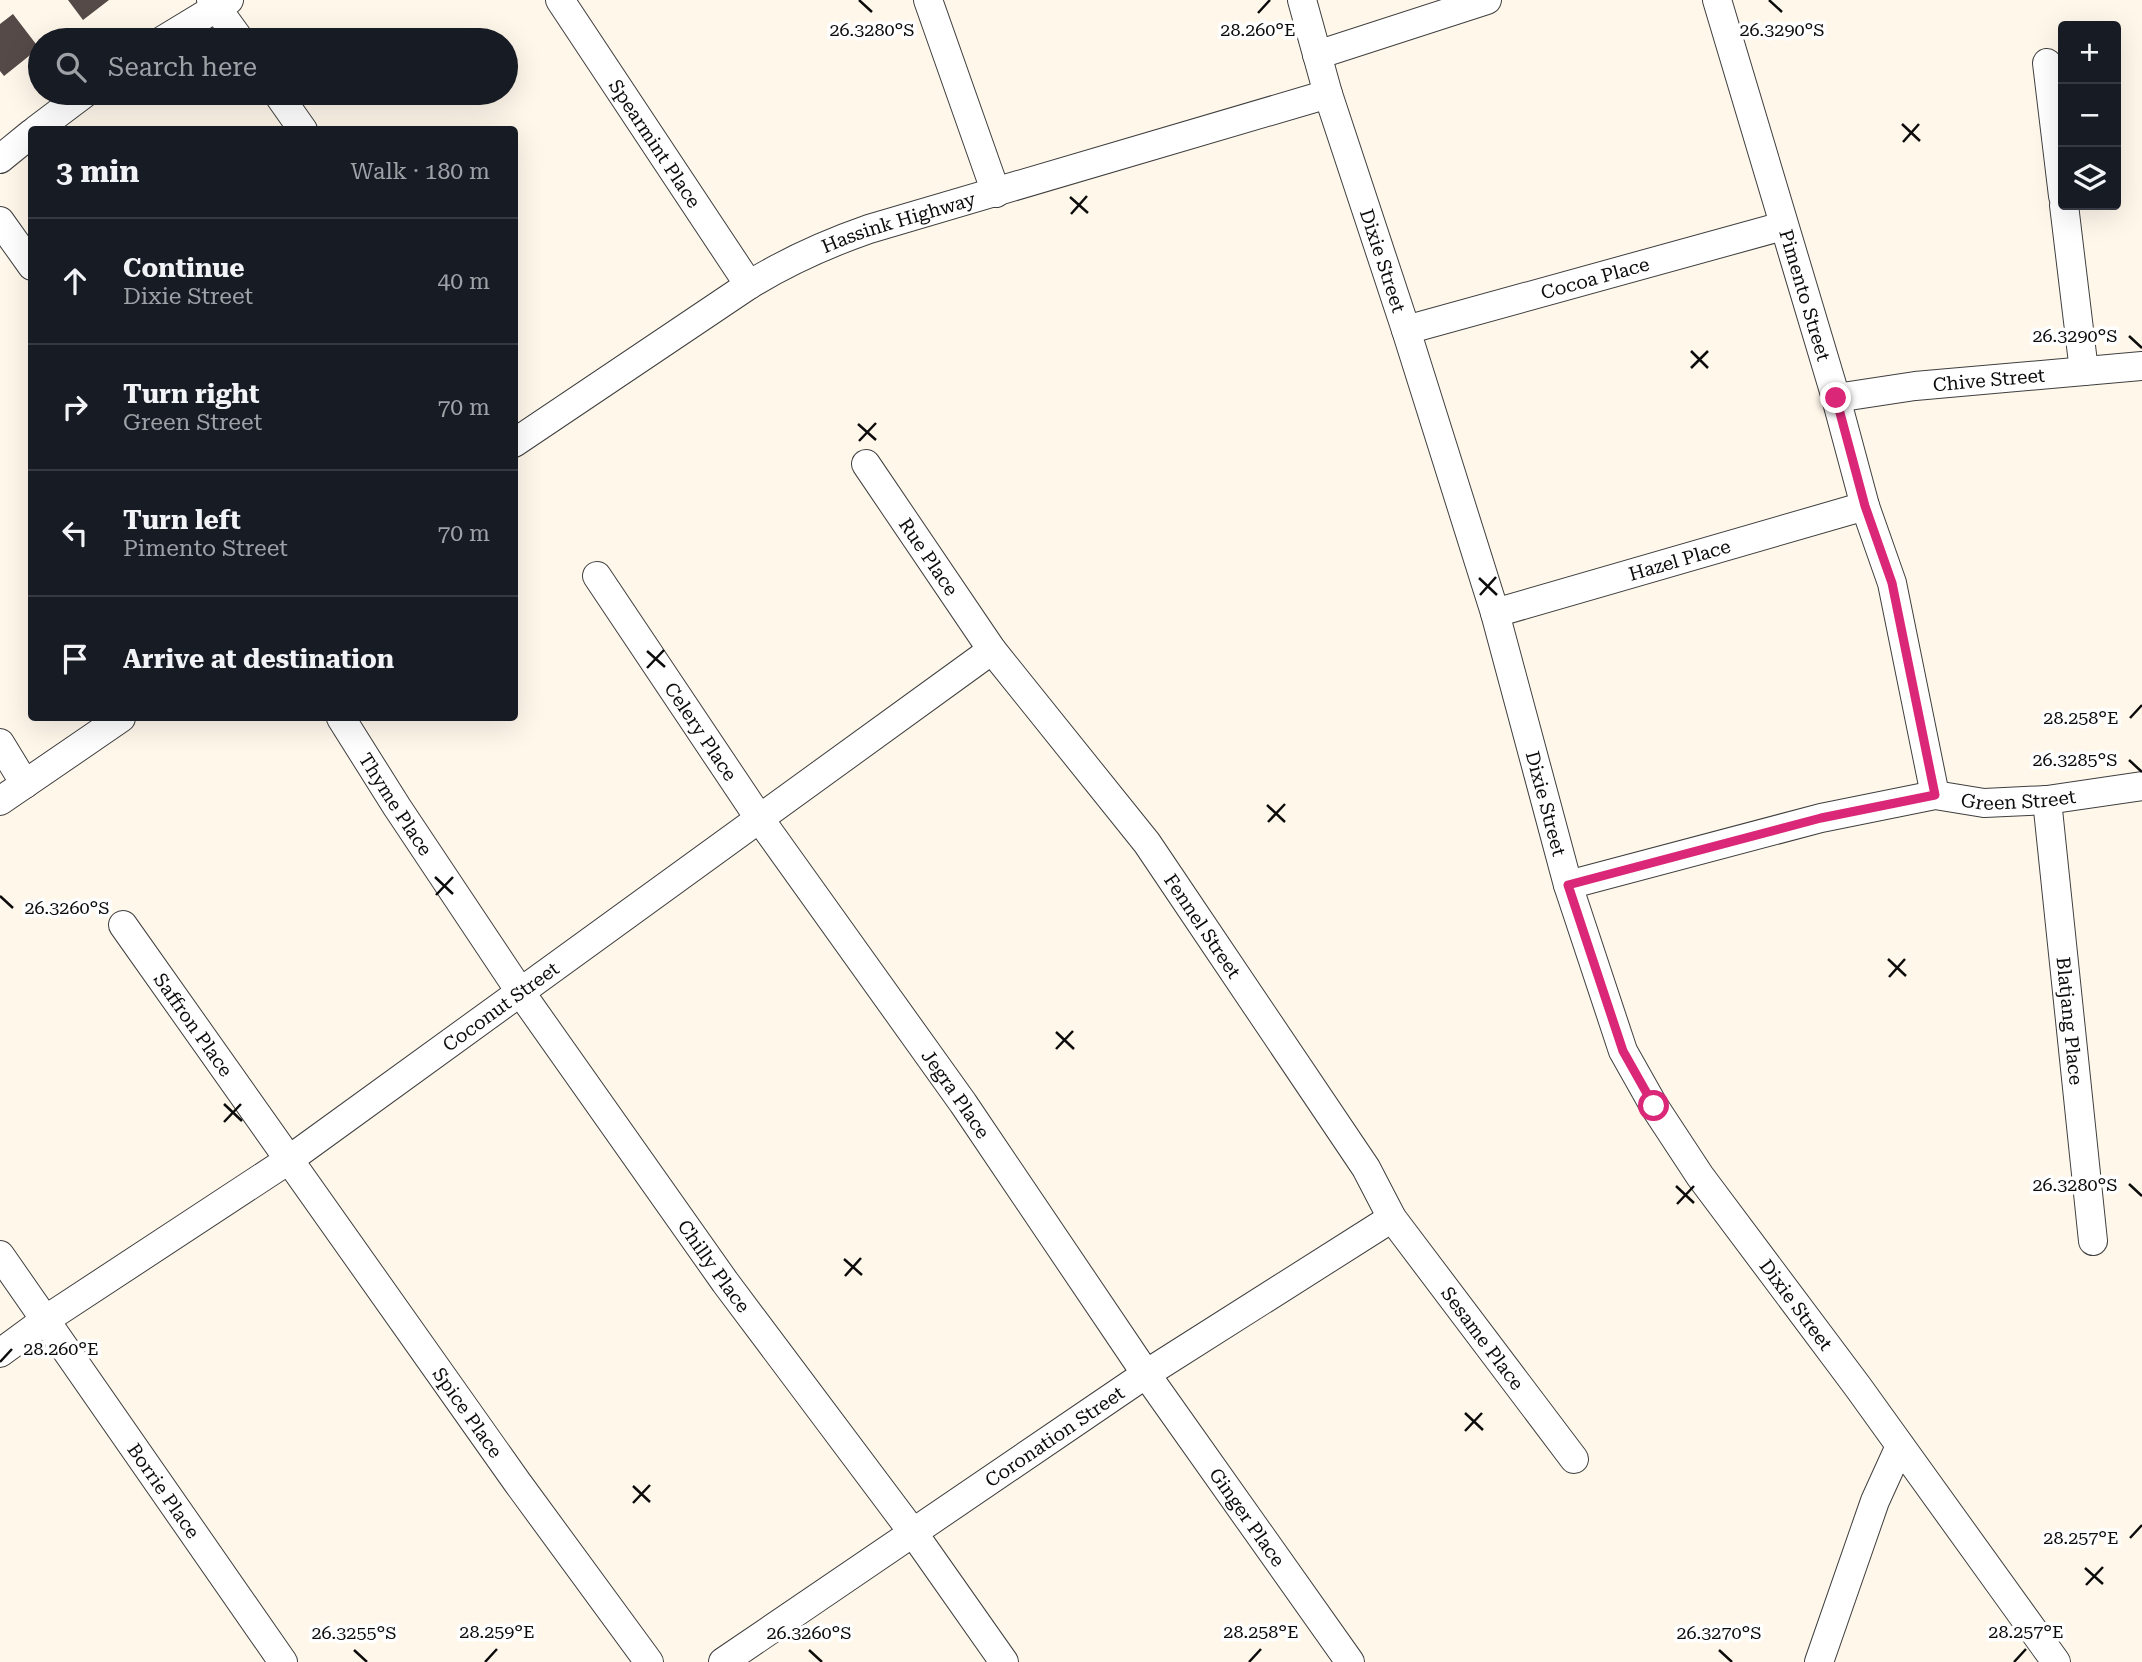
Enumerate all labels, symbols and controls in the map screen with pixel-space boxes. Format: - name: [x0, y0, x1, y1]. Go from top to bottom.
- text: 26.3280°S: [829, 19, 915, 40]
- text: 28.260°E: [1220, 19, 1296, 40]
- text: 26.3290°S: [1739, 19, 1825, 40]
- map controls: [2058, 21, 2121, 210]
- button: +: [2058, 21, 2121, 84]
- search box: [28, 28, 518, 105]
- icon: search: [52, 48, 90, 86]
- text: Search here: [108, 52, 257, 82]
- street label: Spearmint Place: [604, 75, 706, 212]
- button: −: [2058, 84, 2121, 147]
- button: layers: [2058, 147, 2121, 210]
- text: 3 min: [56, 154, 139, 189]
- text: Walk · 180 m: [351, 158, 490, 185]
- street label: Hassink Highway: [818, 187, 979, 258]
- street label: Dixie Street: [1355, 206, 1410, 315]
- street label: Pimento Street: [1774, 227, 1835, 364]
- street label: Cocoa Place: [1538, 252, 1652, 304]
- text: Continue: [123, 253, 245, 283]
- icon: ahead: [56, 262, 94, 300]
- text: 40 m: [437, 268, 490, 295]
- text: Dixie Street: [123, 283, 253, 310]
- text: 26.3290°S: [2032, 325, 2118, 346]
- street label: Chive Street: [1932, 364, 2046, 396]
- text: Turn right: [123, 379, 259, 409]
- route end: [1820, 382, 1851, 413]
- icon: right: [56, 388, 94, 426]
- text: 70 m: [437, 394, 490, 421]
- text: Green Street: [123, 409, 262, 436]
- text: Turn left: [123, 505, 241, 535]
- icon: left: [56, 514, 94, 552]
- street label: Rue Place: [894, 514, 963, 600]
- text: 70 m: [437, 520, 490, 547]
- text: Pimento Street: [123, 535, 288, 562]
- street label: Hazel Place: [1626, 535, 1733, 586]
- icon: arrive: [56, 640, 94, 678]
- text: Arrive at destination: [123, 644, 394, 674]
- street label: Celery Place: [659, 678, 742, 785]
- text: 28.258°E: [2043, 707, 2119, 728]
- street label: Thyme Place: [354, 749, 437, 860]
- street label: Dixie Street: [1521, 749, 1571, 859]
- text: 26.3285°S: [2032, 749, 2118, 770]
- street label: Green Street: [1959, 785, 2077, 815]
- street label: Fennel Street: [1159, 869, 1246, 983]
- text: 26.3260°S: [24, 897, 110, 918]
- street label: Blatjang Place: [2051, 956, 2088, 1086]
- street label: Coconut Street: [438, 957, 563, 1057]
- street label: Saffron Place: [149, 969, 238, 1081]
- street label: Jegra Place: [916, 1045, 995, 1143]
- route start: [1638, 1090, 1669, 1121]
- text: 26.3280°S: [2032, 1174, 2118, 1195]
- street label: Chilly Place: [673, 1215, 755, 1317]
- street label: Dixie Street: [1755, 1255, 1837, 1355]
- street label: Sesame Place: [1436, 1282, 1529, 1395]
- text: 28.260°E: [23, 1338, 99, 1359]
- street label: Spice Place: [428, 1363, 507, 1462]
- street label: Coronation Street: [981, 1381, 1129, 1492]
- street label: Borrie Place: [122, 1439, 204, 1543]
- street label: Ginger Place: [1204, 1464, 1290, 1571]
- text: 28.257°E: [2043, 1527, 2119, 1548]
- text: 28.259°E: [459, 1621, 535, 1642]
- text: 28.258°E: [1223, 1621, 1299, 1642]
- text: 28.257°E: [1988, 1621, 2064, 1642]
- text: 26.3255°S: [311, 1622, 397, 1643]
- text: 26.3260°S: [766, 1622, 852, 1643]
- text: 26.3270°S: [1676, 1622, 1762, 1643]

